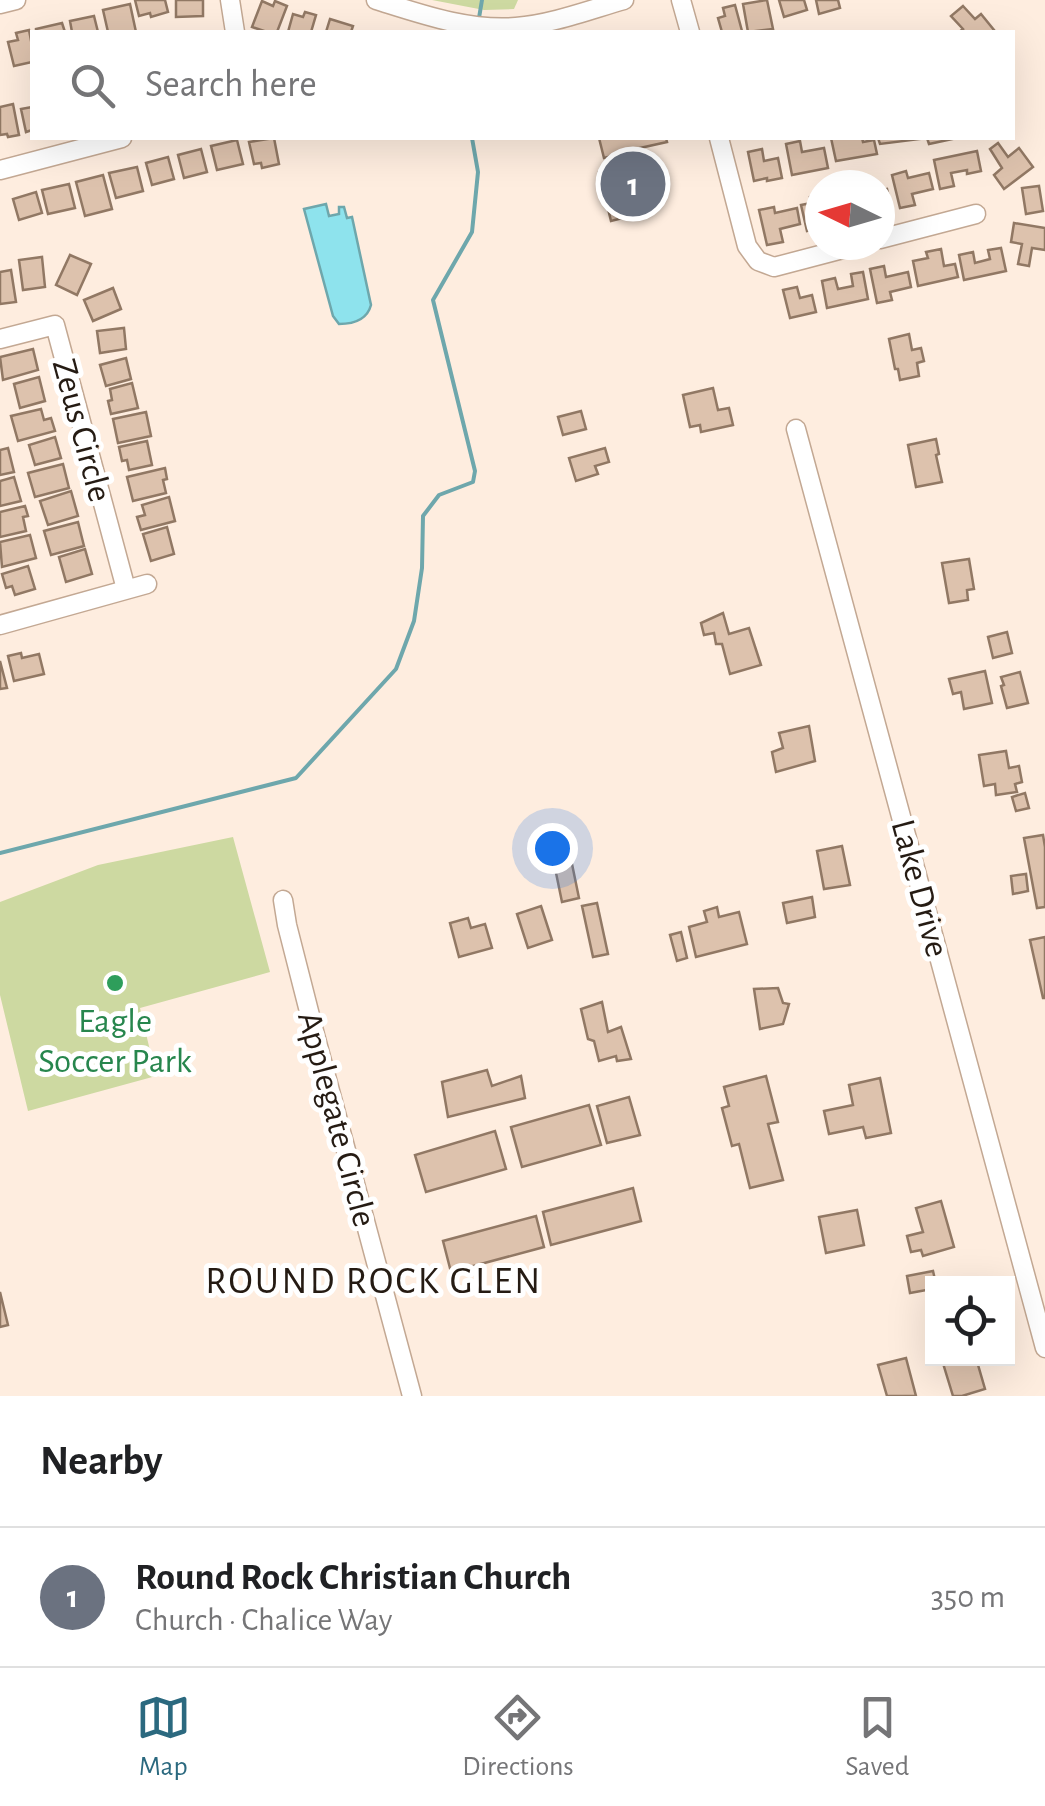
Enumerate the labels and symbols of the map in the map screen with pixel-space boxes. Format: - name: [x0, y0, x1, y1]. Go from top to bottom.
- pin: 1: [600, 146, 666, 222]
- north arrow: [805, 170, 895, 260]
- street label: Zeus Circle: [46, 355, 117, 506]
- street label: Lake Drive: [884, 816, 955, 961]
- your location: [527, 823, 578, 874]
- marker: Eagle Soccer Park: [104, 972, 126, 994]
- place label: Eagle Soccer Park: [38, 1004, 192, 1079]
- street label: Applegate Circle: [291, 1008, 382, 1231]
- district label: ROUND ROCK GLEN: [205, 1263, 543, 1301]

